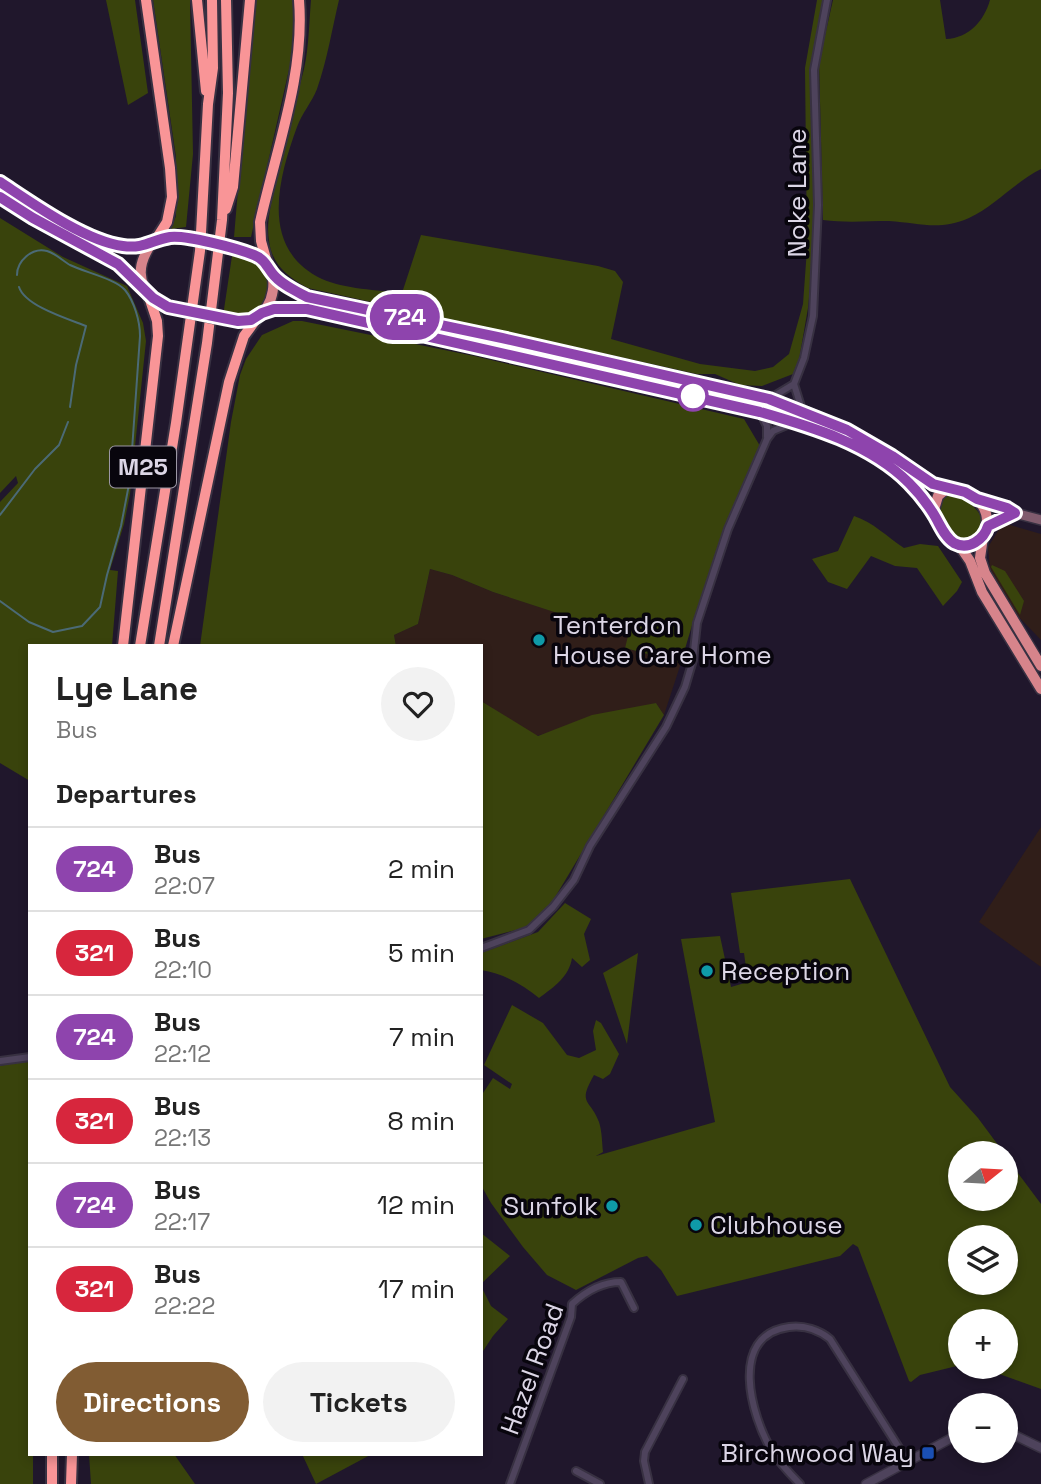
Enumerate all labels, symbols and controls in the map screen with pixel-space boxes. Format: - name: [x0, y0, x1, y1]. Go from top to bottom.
- street label: Noke Lane: [780, 128, 814, 258]
- line badge: 724: [365, 294, 445, 340]
- text: 724: [384, 301, 426, 332]
- unlabelled marker: [678, 381, 708, 411]
- road number: M25: [110, 446, 176, 488]
- place label: Tenterdon House Care Home: [553, 608, 772, 672]
- marker: Tenterdon House Care Home: [531, 632, 547, 648]
- button: heart: [381, 667, 455, 741]
- text: Lye Lane: [56, 668, 198, 710]
- text: Bus: [56, 715, 97, 745]
- text: Departures: [56, 777, 197, 811]
- text: Bus: [154, 837, 201, 871]
- text: 2 min: [388, 852, 455, 886]
- text: 724: [73, 853, 116, 884]
- text: 22:07: [154, 871, 215, 901]
- text: Bus: [154, 921, 201, 955]
- text: 5 min: [388, 936, 455, 970]
- text: 321: [75, 937, 114, 968]
- place label: Reception: [721, 954, 850, 988]
- text: 22:10: [154, 955, 212, 985]
- marker: Reception: [699, 963, 715, 979]
- text: Bus: [154, 1005, 201, 1039]
- text: 7 min: [389, 1020, 455, 1054]
- text: 724: [73, 1021, 116, 1052]
- text: 22:12: [154, 1039, 211, 1069]
- text: Bus: [154, 1089, 201, 1123]
- text: 8 min: [387, 1104, 455, 1138]
- text: 321: [75, 1105, 114, 1136]
- text: 22:13: [154, 1123, 211, 1153]
- north arrow: [948, 1141, 1018, 1211]
- map controls: [948, 1141, 1018, 1463]
- text: Bus: [154, 1173, 201, 1207]
- text: 12 min: [377, 1188, 455, 1222]
- text: 724: [73, 1189, 116, 1220]
- place label: Sunfolk: [503, 1189, 598, 1223]
- marker: Sunfolk: [604, 1198, 620, 1214]
- text: 22:17: [154, 1207, 210, 1237]
- place label: Clubhouse: [710, 1208, 843, 1242]
- marker: Clubhouse: [688, 1217, 704, 1233]
- button: layers: [948, 1225, 1018, 1295]
- text: Bus: [154, 1257, 201, 1291]
- text: 17 min: [378, 1272, 455, 1306]
- text: 321: [75, 1273, 114, 1304]
- text: 22:22: [154, 1291, 215, 1321]
- street label: Hazel Road: [493, 1299, 571, 1439]
- button: +: [948, 1309, 1018, 1379]
- button: Directions: [56, 1362, 249, 1442]
- button: Tickets: [263, 1362, 455, 1442]
- button: −: [948, 1393, 1018, 1463]
- place label: Birchwood Way: [721, 1436, 914, 1470]
- marker: Birchwood Way: [920, 1445, 936, 1461]

